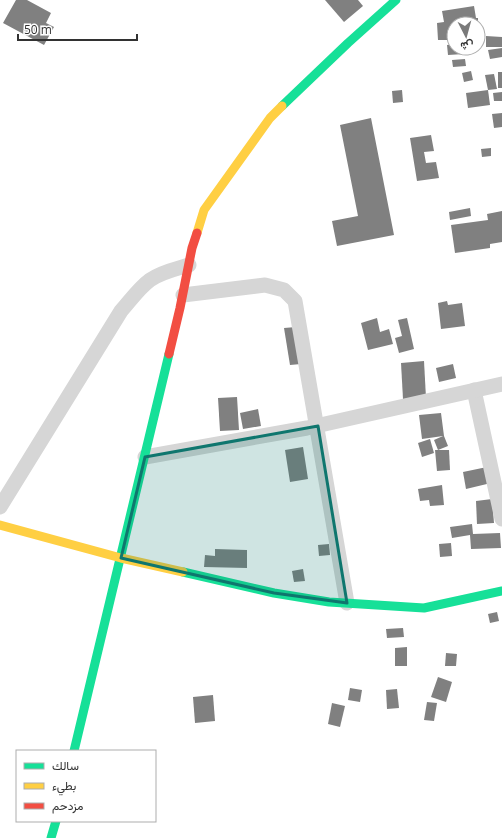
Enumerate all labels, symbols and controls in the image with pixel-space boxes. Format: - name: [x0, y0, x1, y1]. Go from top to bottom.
- scale bar: [18, 16, 137, 42]
- north arrow: [446, 16, 486, 56]
- text: 50 m: [24, 21, 52, 38]
- text: ش: [460, 38, 474, 55]
- legend: [16, 750, 156, 822]
- text: سالك: [52, 757, 79, 774]
- text: بطيء: [52, 777, 76, 796]
- text: مزدحم: [52, 797, 83, 814]

